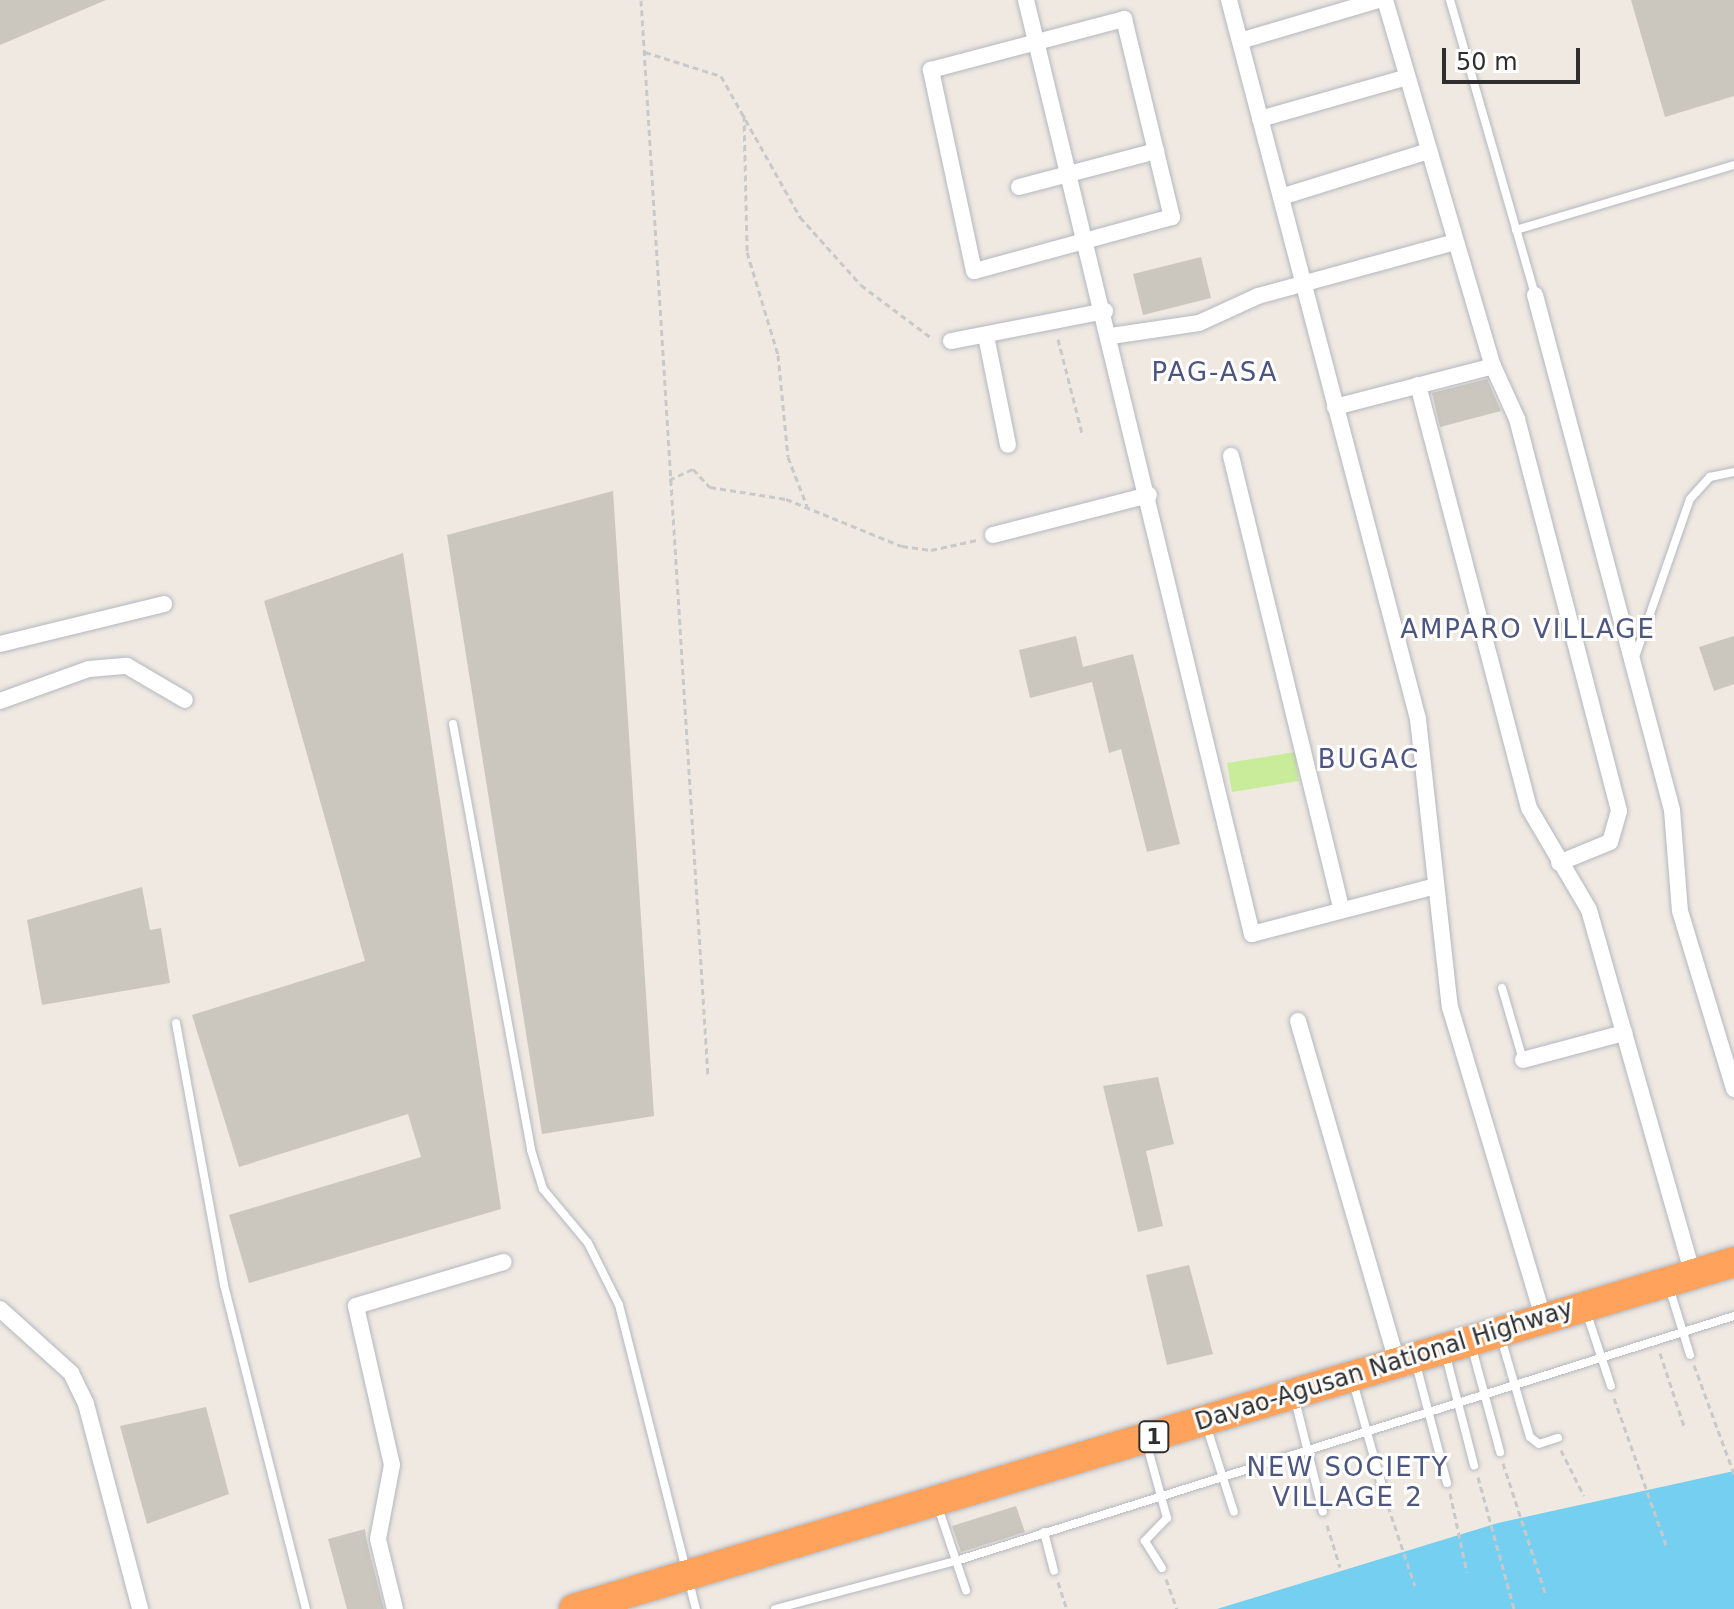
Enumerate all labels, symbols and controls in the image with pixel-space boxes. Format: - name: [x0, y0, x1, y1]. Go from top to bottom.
- scale bar: [1446, 32, 1584, 82]
- text: 50 m: [1456, 48, 1518, 76]
- district label: PAG-ASA: [1152, 357, 1278, 389]
- district label: AMPARO VILLAGE: [1400, 614, 1656, 646]
- district label: BUGAC: [1318, 744, 1420, 776]
- street label: Davao-Agusan National Highway: [1192, 1295, 1576, 1437]
- road number: 1: [1138, 1419, 1170, 1455]
- district label: NEW SOCIETY VILLAGE 2: [1247, 1452, 1449, 1514]

